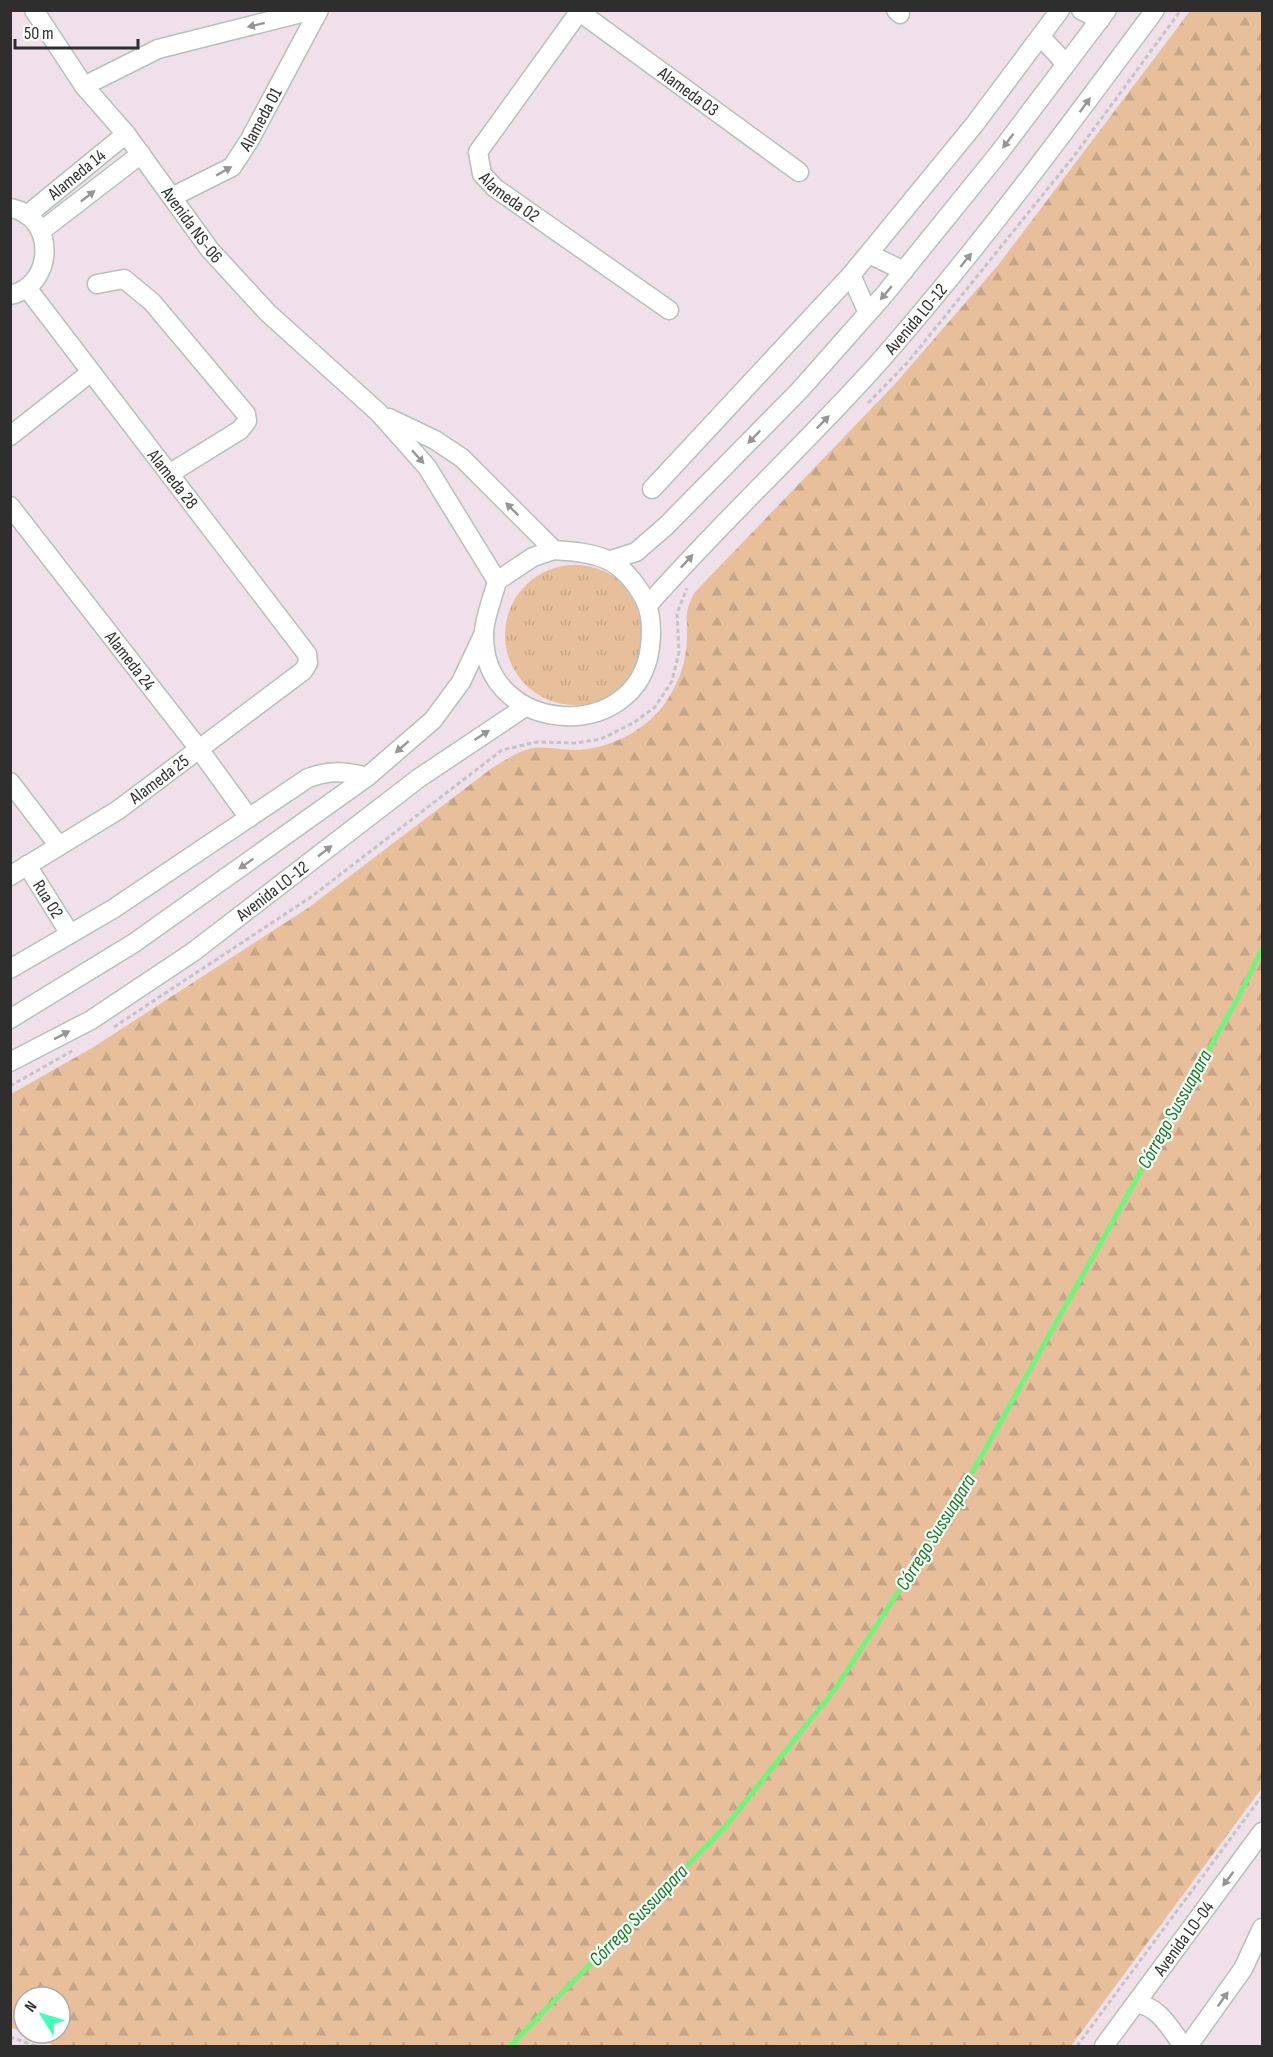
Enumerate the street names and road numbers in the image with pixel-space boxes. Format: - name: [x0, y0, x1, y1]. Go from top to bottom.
- street label: Alameda 03: [653, 62, 723, 121]
- street label: Alameda 01: [235, 83, 287, 156]
- street label: Alameda 14: [43, 145, 110, 205]
- street label: Alameda 02: [474, 167, 543, 227]
- street label: Avenida NS-06: [156, 182, 227, 268]
- street label: Avenida LO-12: [880, 280, 952, 360]
- street label: Alameda 28: [142, 445, 202, 513]
- street label: Alameda 24: [100, 626, 160, 695]
- street label: Alameda 25: [125, 750, 193, 809]
- street label: Avenida LO-12: [231, 857, 313, 926]
- street label: Rua 02: [28, 876, 68, 922]
- street label: Avenida LO-04: [1149, 1897, 1219, 1981]

